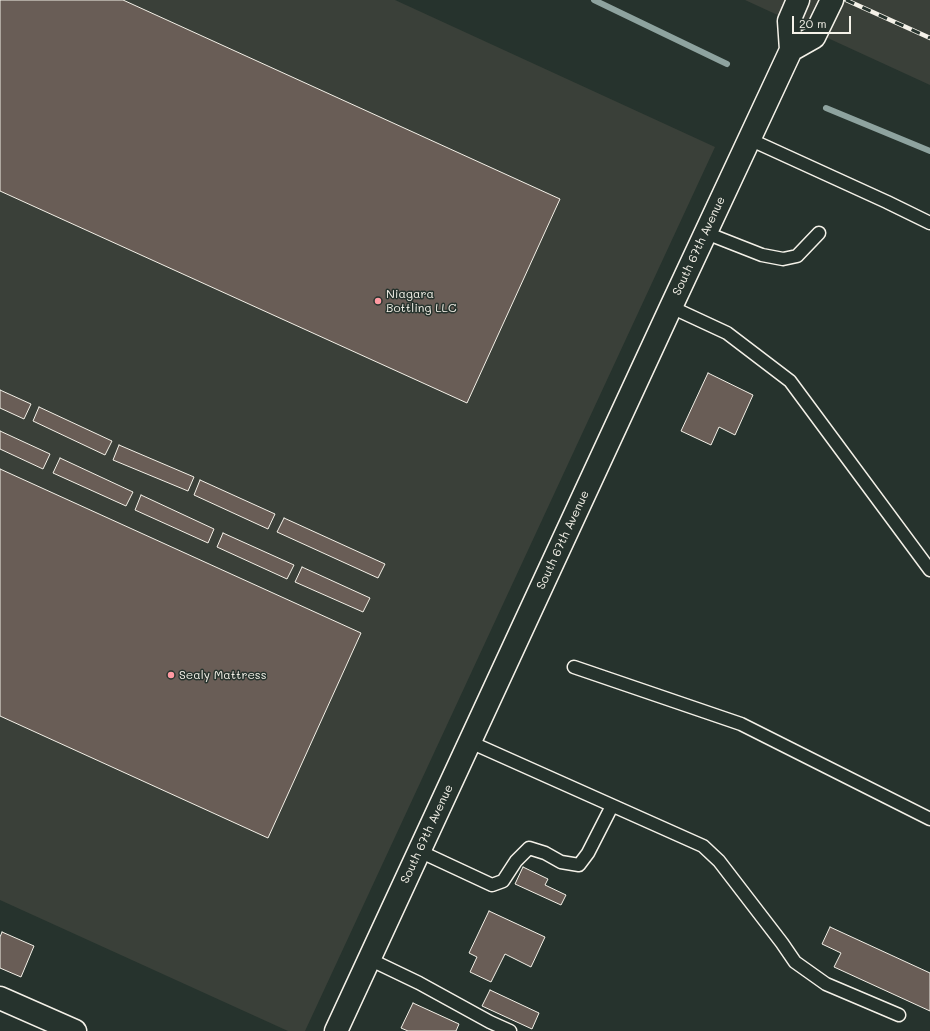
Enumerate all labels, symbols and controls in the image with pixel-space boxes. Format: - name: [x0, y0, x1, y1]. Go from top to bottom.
- scale bar: [794, 8, 853, 34]
- text: 20 m: [799, 15, 827, 31]
- street label: South 67th Avenue: [670, 194, 728, 298]
- place label: Niagara Bottling LLC: [386, 287, 456, 315]
- marker: Niagara Bottling LLC: [373, 296, 383, 306]
- street label: South 67th Avenue: [534, 488, 592, 592]
- place label: Sealy Mattress: [179, 668, 266, 682]
- marker: Sealy Mattress: [166, 670, 176, 680]
- street label: South 67th Avenue: [398, 782, 456, 886]

